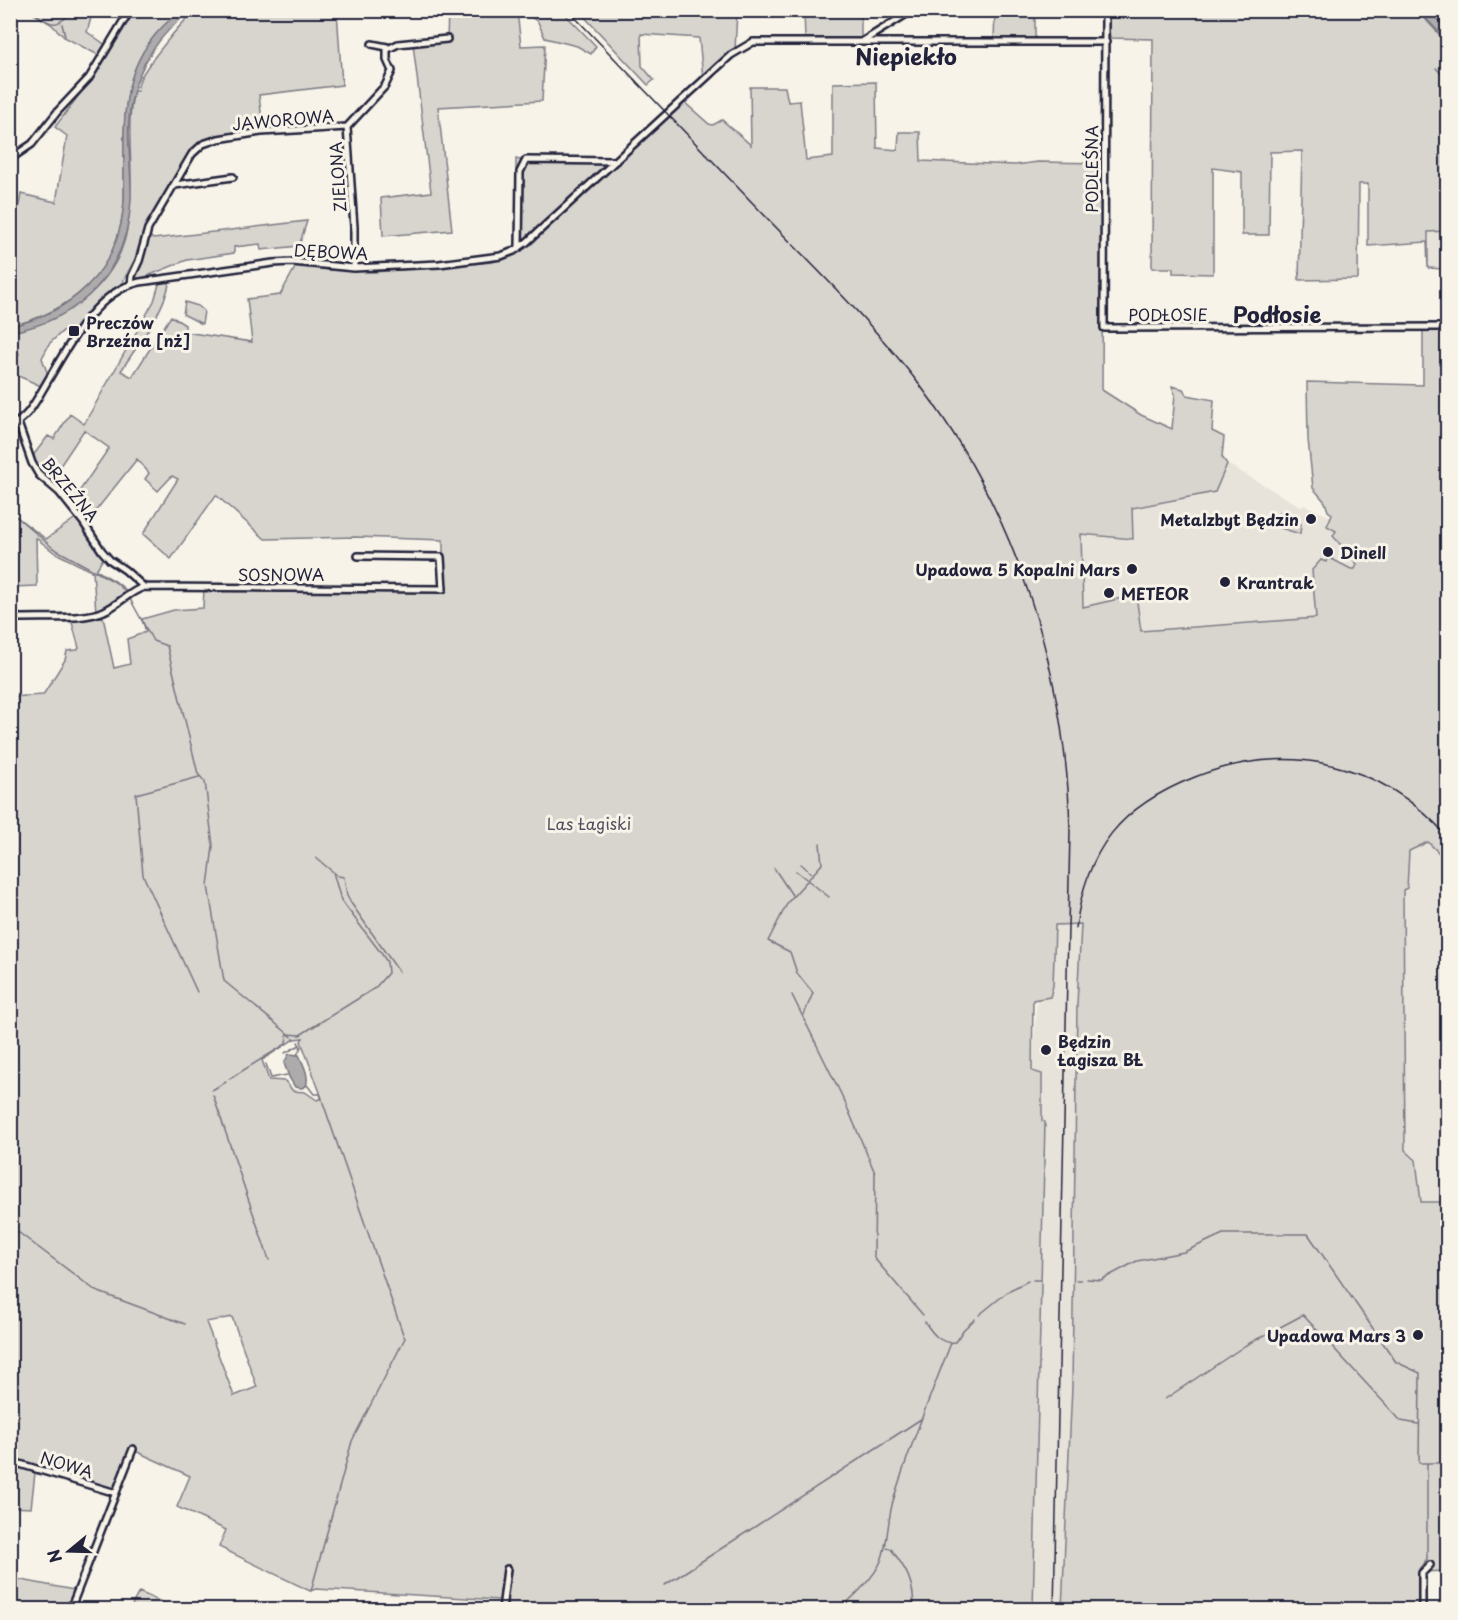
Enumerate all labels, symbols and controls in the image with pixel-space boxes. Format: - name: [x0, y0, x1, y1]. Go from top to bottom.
- district label: Niepiekło: [855, 39, 957, 72]
- street label: JAWOROWA: [231, 103, 335, 135]
- street label: PODLEŚNA: [1079, 125, 1103, 213]
- street label: ZIELONA: [323, 141, 351, 213]
- street label: DĘBOWA: [293, 237, 369, 265]
- district label: Podłosie: [1233, 297, 1321, 330]
- street label: PODŁOSIE: [1128, 302, 1208, 326]
- place label: Preczów Brzeźna [nż]: [86, 310, 190, 352]
- marker: Preczów Brzeźna [nż]: [67, 324, 81, 338]
- street label: BRZEŹNA: [37, 452, 105, 526]
- place label: Metalzbyt Będzin: [1160, 507, 1299, 531]
- marker: Metalzbyt Będzin: [1304, 512, 1318, 526]
- place label: Dinell: [1340, 540, 1386, 564]
- marker: Dinell: [1321, 545, 1335, 559]
- place label: Upadowa 5 Kopalni Mars: [915, 557, 1120, 581]
- street label: SOSNOWA: [238, 562, 324, 586]
- marker: Upadowa 5 Kopalni Mars: [1125, 562, 1139, 576]
- place label: Krantrak: [1237, 570, 1314, 594]
- marker: Krantrak: [1218, 575, 1232, 589]
- place label: METEOR: [1121, 581, 1189, 605]
- marker: METEOR: [1102, 586, 1116, 600]
- park label: Las Łagiski: [547, 811, 631, 835]
- place label: Będzin Łagisza BŁ: [1057, 1029, 1143, 1071]
- marker: Będzin Łagisza BŁ: [1039, 1043, 1053, 1057]
- place label: Upadowa Mars 3: [1267, 1323, 1406, 1347]
- marker: Upadowa Mars 3: [1411, 1328, 1425, 1342]
- street label: NOWA: [38, 1445, 96, 1483]
- north arrow: [39, 1521, 99, 1581]
- text: N: [40, 1546, 67, 1566]

